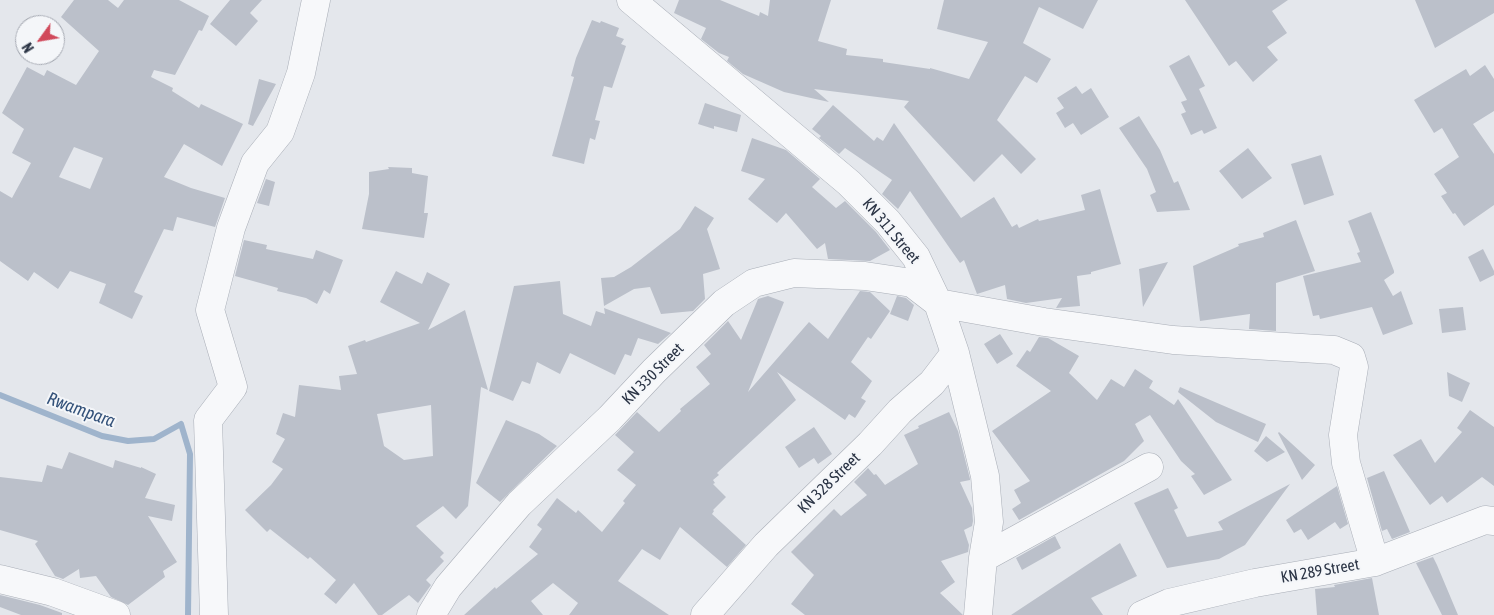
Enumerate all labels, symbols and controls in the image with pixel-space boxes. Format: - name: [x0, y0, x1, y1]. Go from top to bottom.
- north arrow: [15, 15, 65, 65]
- text: N: [19, 40, 37, 55]
- street label: KN 311 Street: [858, 194, 924, 268]
- street label: KN 330 Street: [618, 339, 688, 409]
- water label: Rwampara: [44, 388, 118, 432]
- street label: KN 328 Street: [794, 449, 864, 517]
- street label: KN 289 Street: [1279, 555, 1361, 587]

